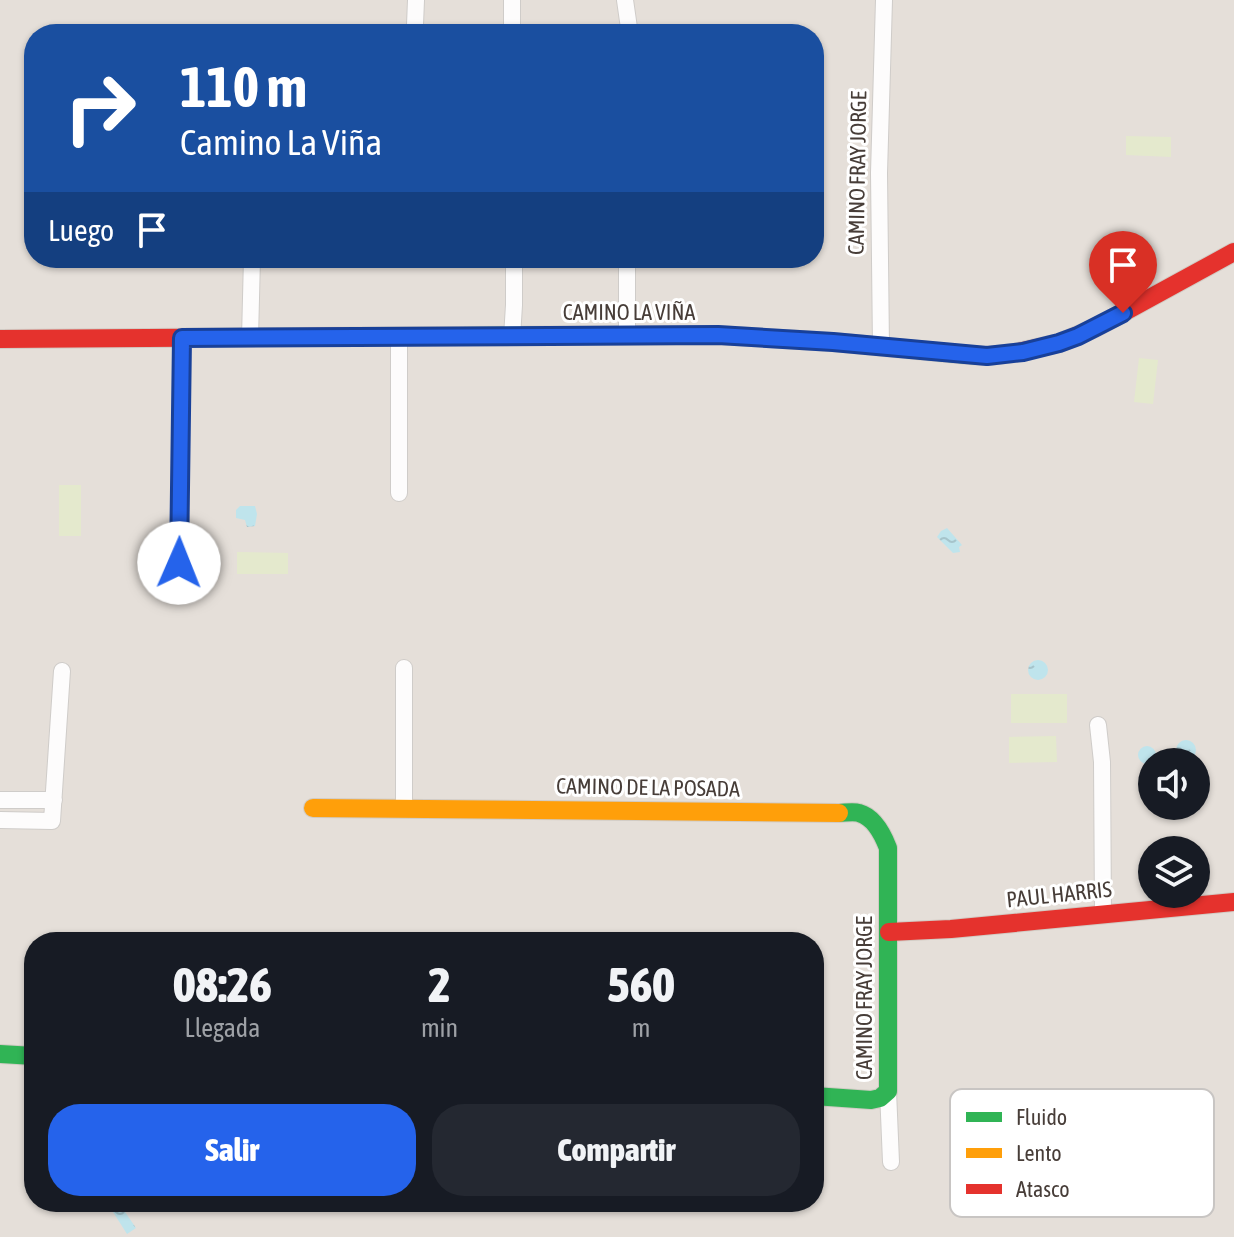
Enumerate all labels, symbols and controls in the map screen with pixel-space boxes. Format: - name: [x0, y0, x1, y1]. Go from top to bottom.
- text: 110 m: [180, 55, 307, 119]
- icon: right: [48, 56, 152, 160]
- street label: CAMINO FRAY JORGE: [843, 90, 871, 255]
- text: Camino La Viña: [180, 121, 382, 163]
- icon: arrive: [130, 208, 174, 252]
- text: Luego: [48, 213, 114, 247]
- pin: [1089, 231, 1157, 313]
- icon: arrive: [1101, 243, 1145, 287]
- street label: CAMINO LA VIÑA: [563, 299, 695, 325]
- position arrow: [137, 521, 221, 605]
- map controls: [1138, 748, 1210, 908]
- button: sound: [1138, 748, 1210, 820]
- street label: CAMINO DE LA POSADA: [556, 772, 740, 802]
- button: layers: [1138, 836, 1210, 908]
- street label: PAUL HARRIS: [1005, 876, 1113, 912]
- street label: CAMINO FRAY JORGE: [851, 915, 877, 1080]
- text: 08:26: [173, 957, 272, 1012]
- text: 2: [428, 957, 451, 1012]
- text: 560: [607, 957, 675, 1012]
- text: Llegada: [185, 1013, 260, 1043]
- text: min: [421, 1013, 458, 1043]
- text: m: [632, 1013, 650, 1043]
- legend: [950, 1089, 1214, 1217]
- button: Salir: [48, 1104, 416, 1196]
- button: Compartir: [432, 1104, 800, 1196]
- text: Fluido: [1016, 1104, 1067, 1130]
- text: Lento: [1016, 1140, 1062, 1166]
- text: Atasco: [1016, 1176, 1070, 1202]

